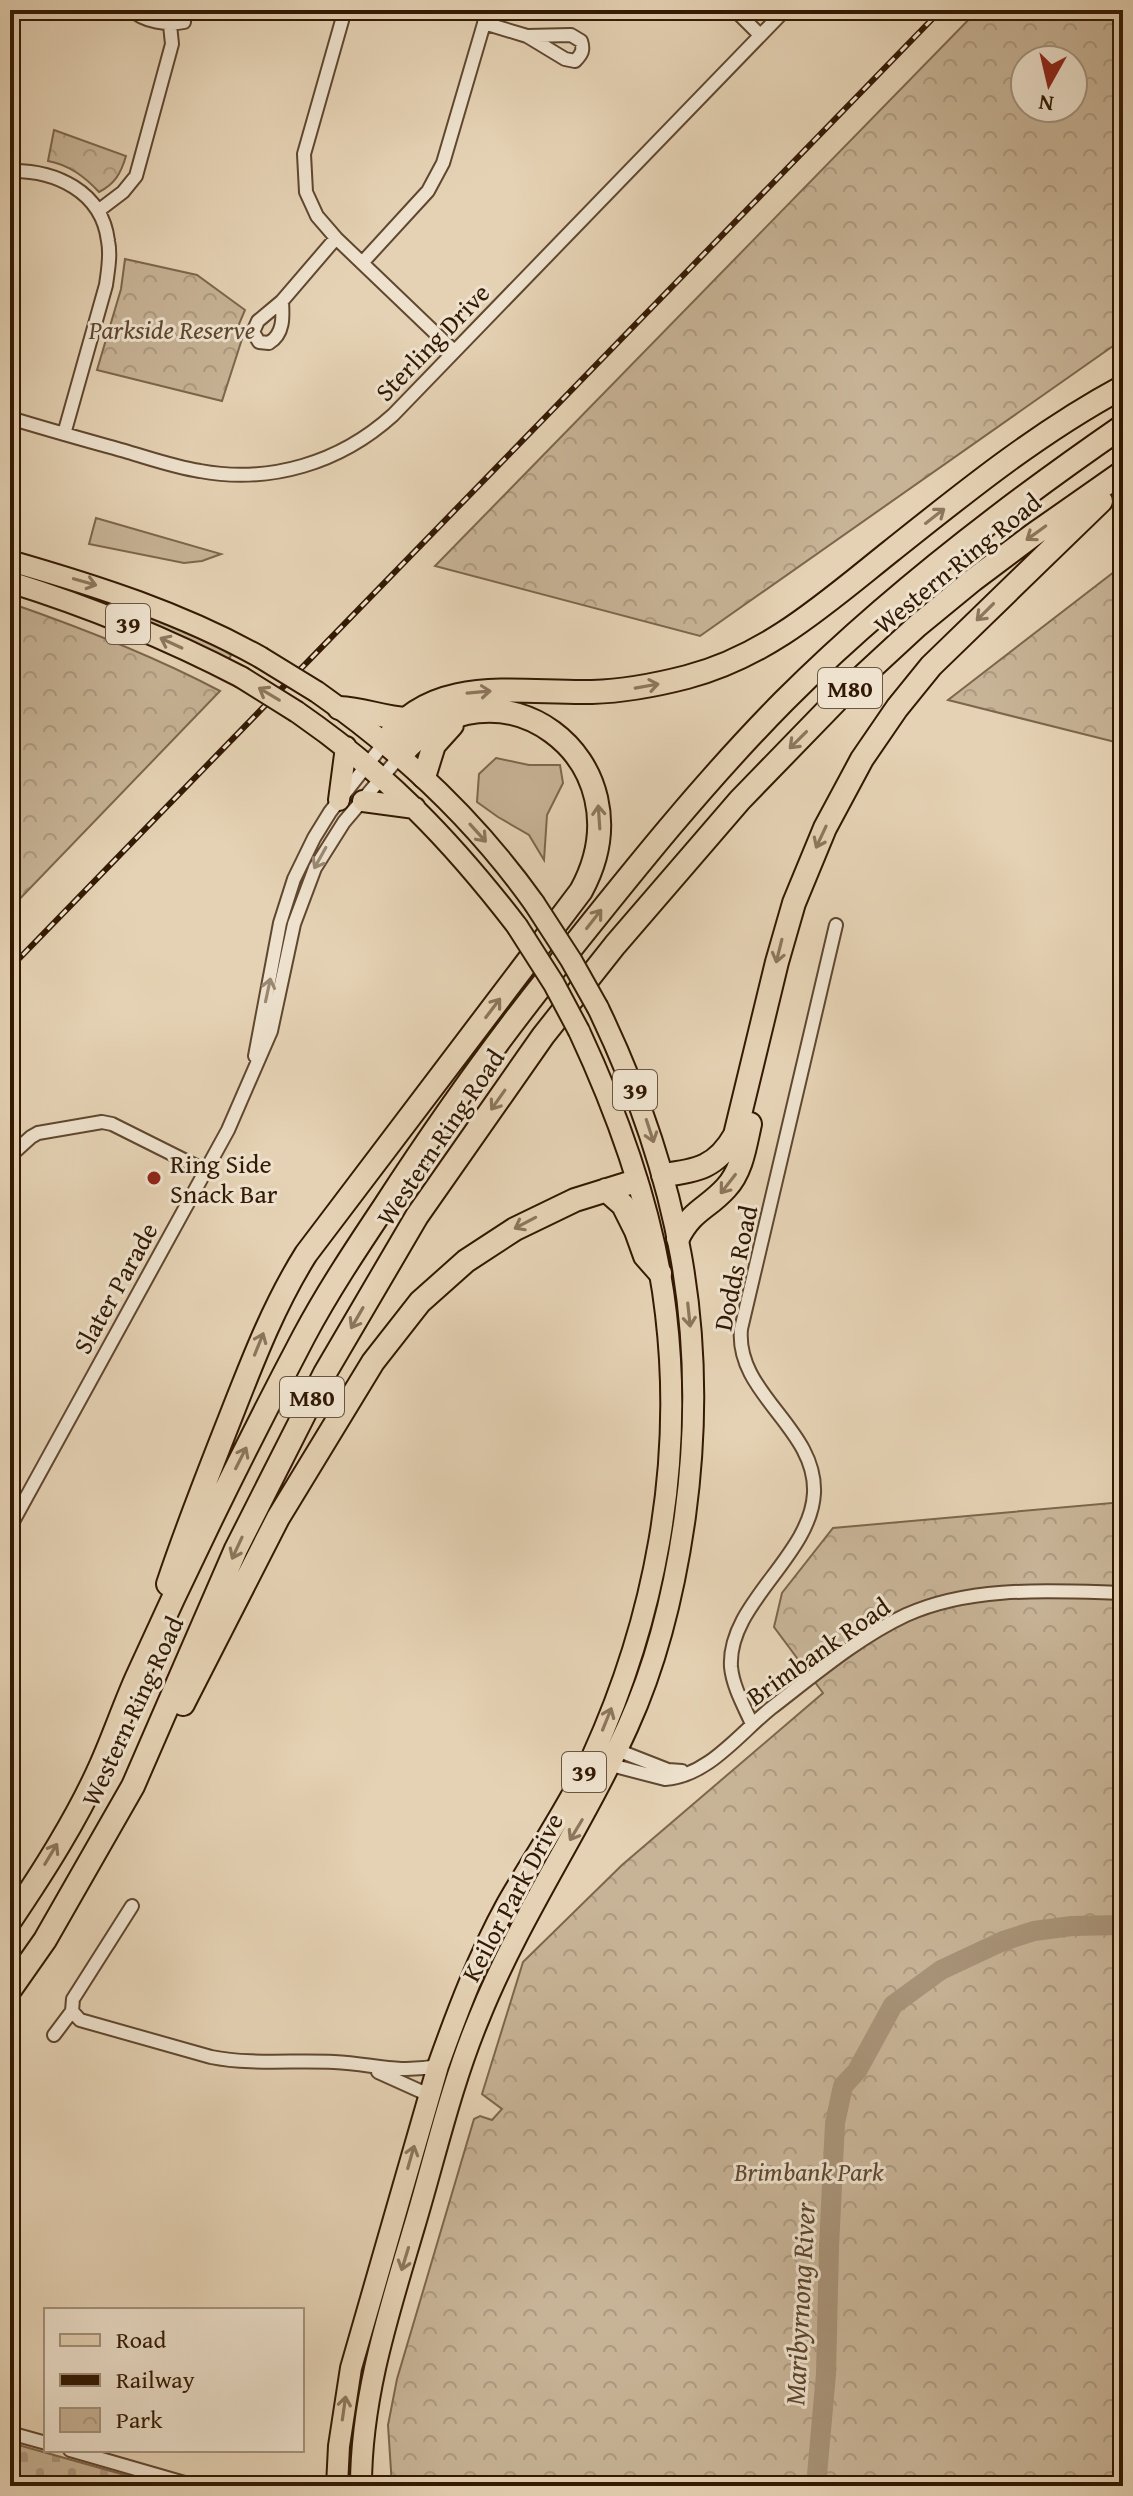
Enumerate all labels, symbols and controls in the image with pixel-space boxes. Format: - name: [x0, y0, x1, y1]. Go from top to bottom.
- north arrow: [1009, 44, 1089, 124]
- text: N: [1036, 87, 1056, 121]
- street label: Sterling Drive: [366, 274, 498, 410]
- park label: Parkside Reserve: [88, 310, 255, 349]
- street label: Western Ring Road: [865, 483, 1049, 643]
- one-way arrow: [924, 508, 945, 525]
- one-way arrow: [1026, 525, 1048, 541]
- one-way arrow: [71, 575, 97, 590]
- one-way arrow: [976, 602, 995, 621]
- road number: 39: [106, 604, 150, 644]
- one-way arrow: [159, 634, 183, 649]
- road number: M80: [818, 668, 882, 708]
- one-way arrow: [634, 677, 660, 692]
- one-way arrow: [465, 684, 492, 699]
- one-way arrow: [258, 686, 281, 702]
- one-way arrow: [788, 730, 808, 749]
- one-way arrow: [591, 804, 606, 831]
- one-way arrow: [469, 823, 487, 843]
- one-way arrow: [813, 825, 828, 849]
- one-way arrow: [312, 846, 328, 869]
- one-way arrow: [586, 909, 603, 930]
- one-way arrow: [771, 938, 786, 964]
- one-way arrow: [261, 978, 276, 1004]
- one-way arrow: [484, 998, 501, 1019]
- street label: Western Ring Road: [366, 1041, 514, 1233]
- road number: 39: [613, 1070, 657, 1110]
- one-way arrow: [490, 1088, 506, 1110]
- one-way arrow: [643, 1119, 658, 1144]
- place label: Ring Side Snack Bar: [170, 1144, 278, 1213]
- marker: Ring Side Snack Bar: [145, 1169, 163, 1187]
- one-way arrow: [719, 1173, 737, 1194]
- street label: Dodds Road: [703, 1202, 767, 1334]
- street label: Slater Parade: [63, 1215, 167, 1361]
- one-way arrow: [514, 1216, 538, 1232]
- one-way arrow: [682, 1301, 697, 1328]
- one-way arrow: [349, 1306, 365, 1329]
- one-way arrow: [253, 1332, 268, 1357]
- road number: M80: [280, 1377, 344, 1417]
- one-way arrow: [234, 1446, 250, 1470]
- one-way arrow: [228, 1536, 243, 1560]
- street label: Brimbank Road: [738, 1587, 898, 1715]
- street label: Western Ring Road: [71, 1609, 193, 1813]
- one-way arrow: [601, 1707, 615, 1732]
- road number: 39: [562, 1752, 606, 1792]
- street label: Keilor Park Drive: [451, 1806, 573, 1988]
- one-way arrow: [568, 1818, 584, 1841]
- one-way arrow: [43, 1844, 59, 1866]
- one-way arrow: [404, 2145, 419, 2171]
- park label: Brimbank Park: [733, 2152, 884, 2191]
- water label: Maribyrnong River: [773, 2200, 825, 2407]
- one-way arrow: [397, 2245, 412, 2271]
- legend: [44, 2308, 304, 2452]
- text: Road: [116, 2322, 166, 2357]
- text: Railway: [116, 2362, 195, 2397]
- one-way arrow: [337, 2396, 352, 2422]
- text: Park: [116, 2402, 163, 2437]

